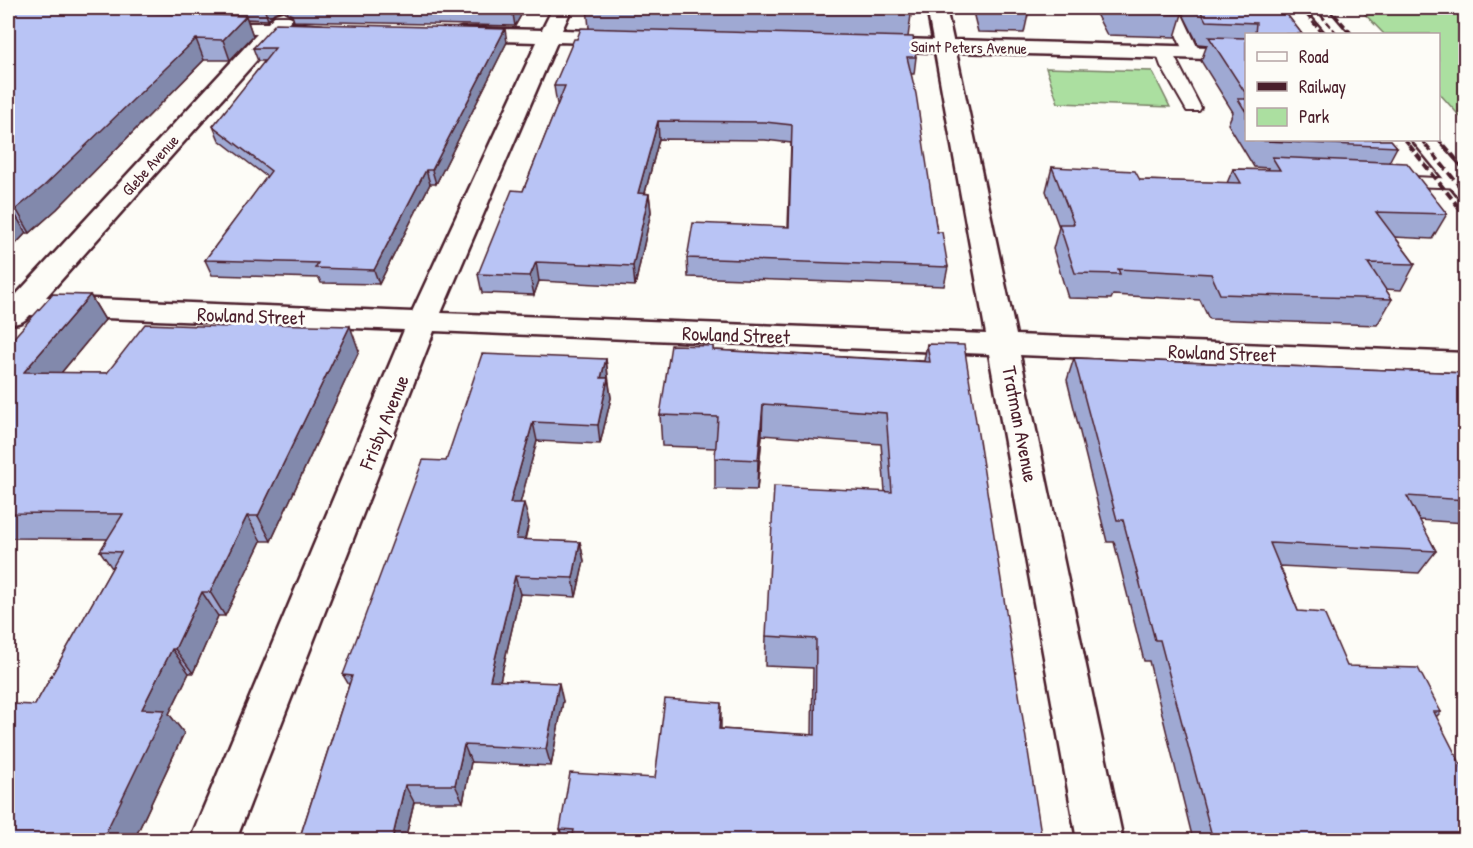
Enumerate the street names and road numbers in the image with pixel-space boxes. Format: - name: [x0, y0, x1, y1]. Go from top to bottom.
- street label: Saint Peters Avenue: [911, 35, 1028, 59]
- street label: Glebe Avenue: [117, 129, 184, 200]
- street label: Rowland Street: [197, 300, 306, 331]
- street label: Rowland Street: [682, 319, 791, 350]
- street label: Rowland Street: [1168, 337, 1277, 368]
- street label: Tratman Avenue: [996, 364, 1045, 484]
- street label: Frisby Avenue: [352, 371, 415, 474]

